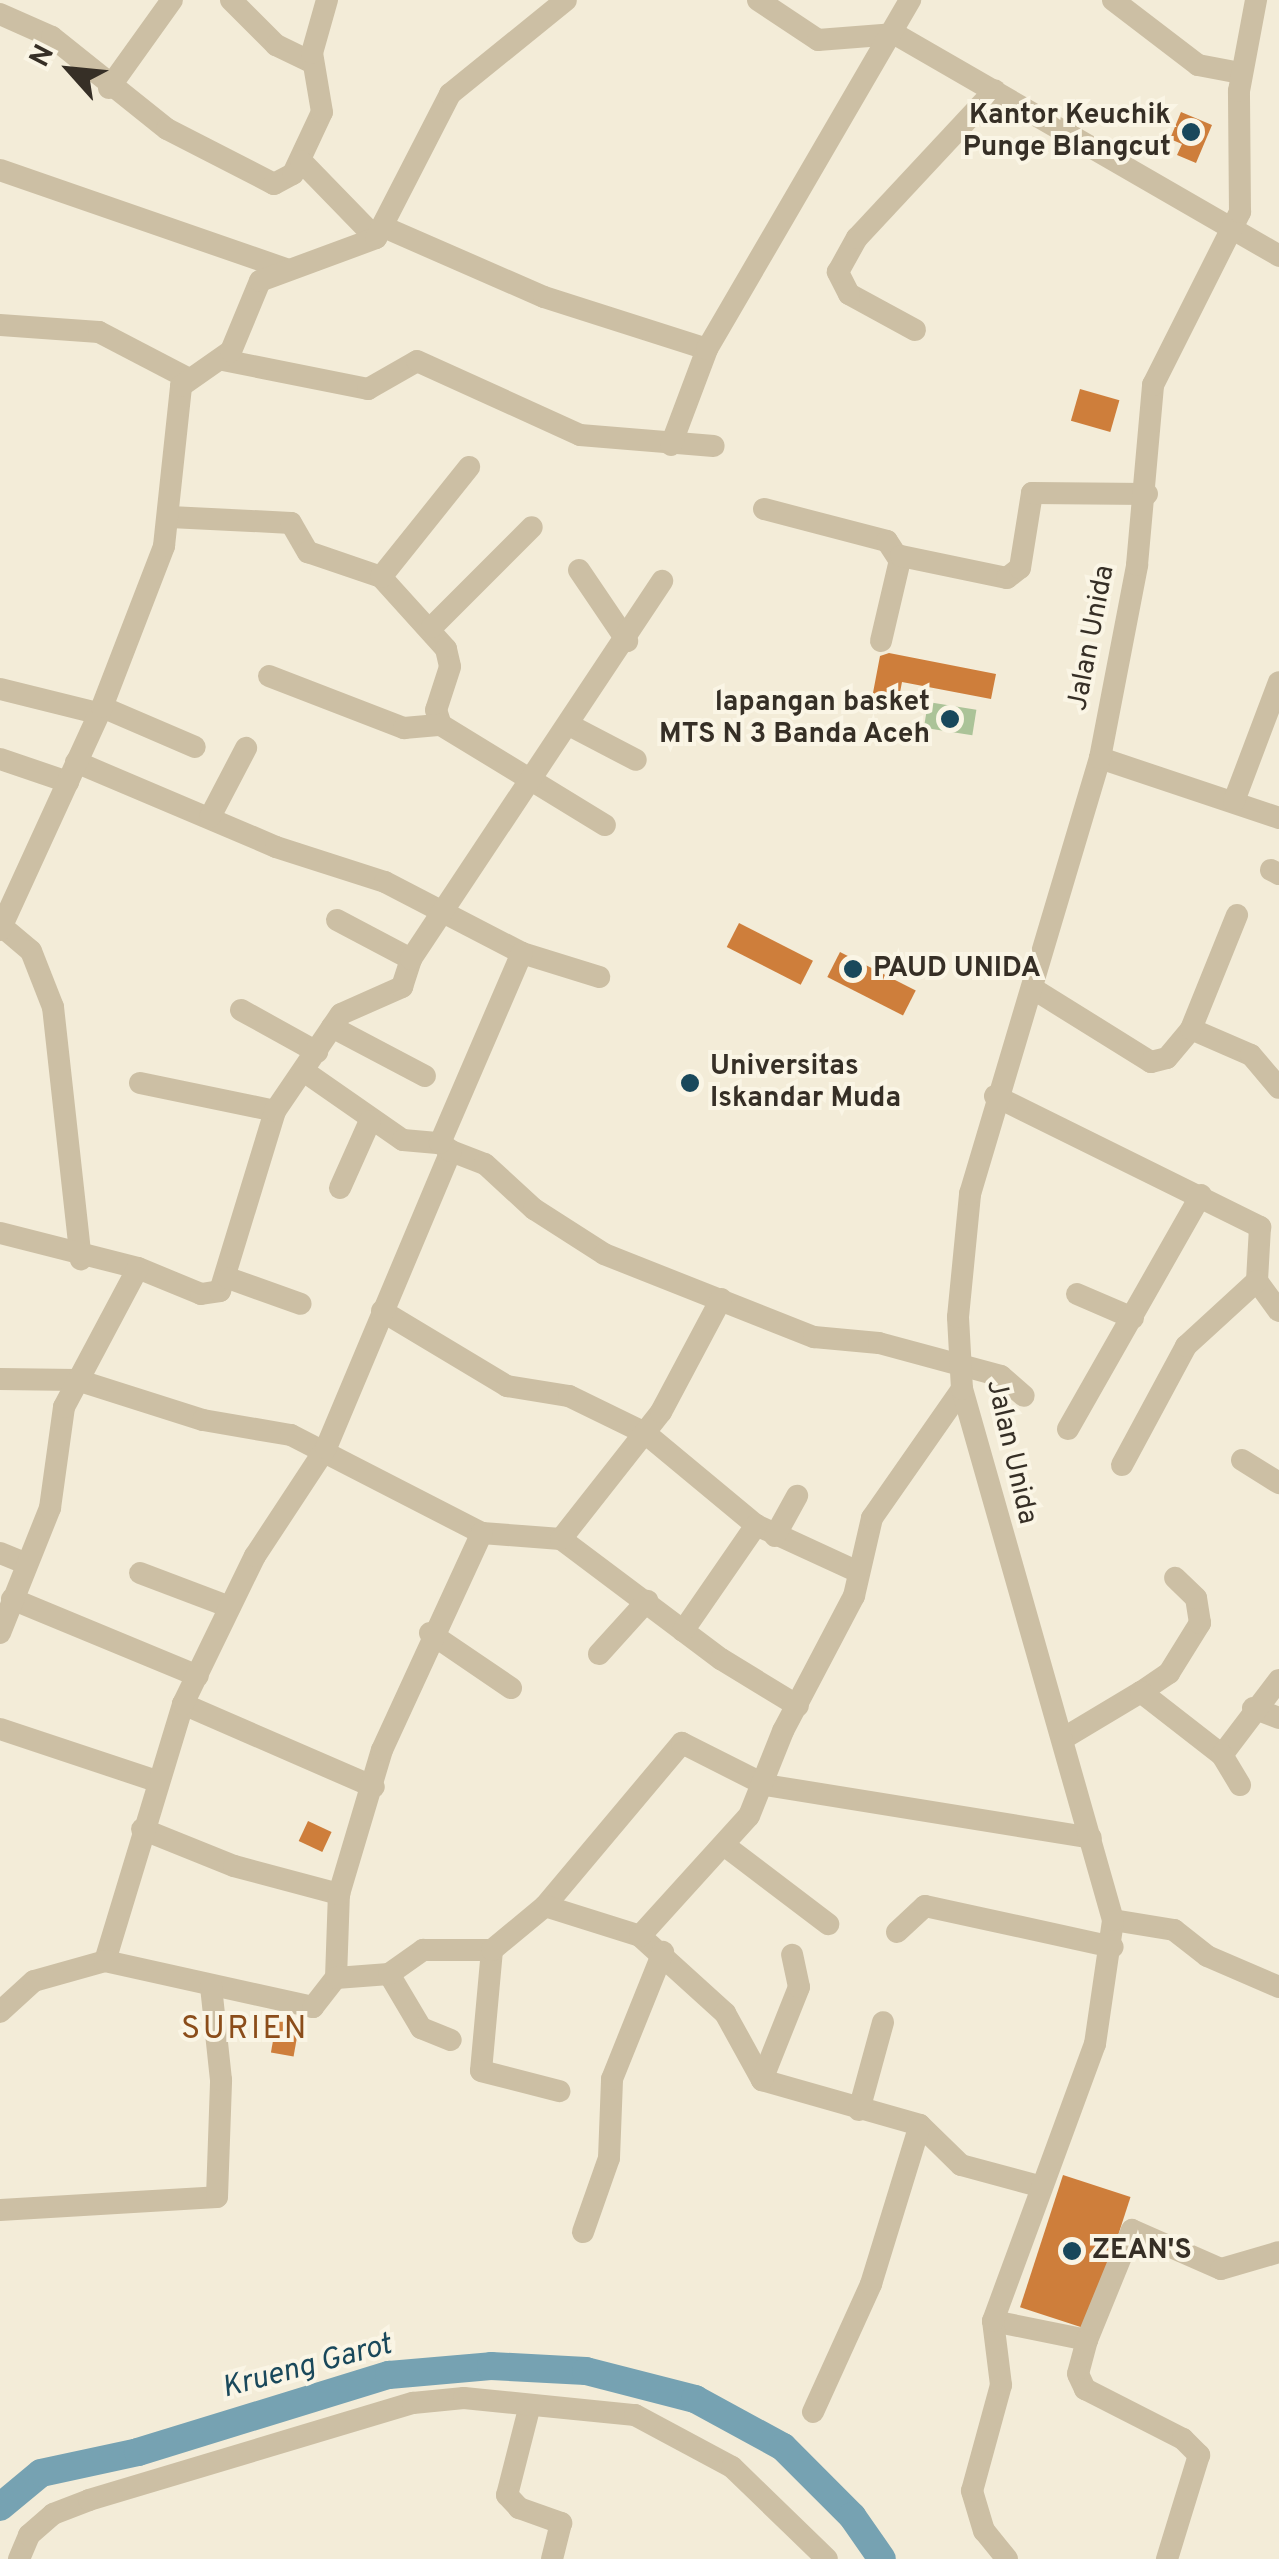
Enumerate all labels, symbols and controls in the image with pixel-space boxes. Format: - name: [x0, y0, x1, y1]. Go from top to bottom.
- north arrow: [20, 20, 120, 120]
- text: N: [23, 39, 64, 74]
- place label: Kantor Keuchik Punge Blangcut: [963, 99, 1171, 165]
- marker: Kantor Keuchik Punge Blangcut: [1180, 121, 1202, 143]
- street label: Jalan Unida: [1061, 562, 1123, 714]
- place label: lapangan basket MTS N 3 Banda Aceh: [658, 686, 930, 752]
- marker: lapangan basket MTS N 3 Banda Aceh: [939, 708, 961, 730]
- place label: PAUD UNIDA: [873, 952, 1041, 986]
- marker: PAUD UNIDA: [842, 958, 864, 980]
- place label: Universitas Iskandar Muda: [710, 1050, 901, 1116]
- marker: Universitas Iskandar Muda: [679, 1072, 701, 1094]
- street label: Jalan Unida: [978, 1376, 1044, 1528]
- district label: SURIEN: [181, 2011, 309, 2049]
- place label: ZEAN'S: [1092, 2234, 1192, 2268]
- marker: ZEAN'S: [1061, 2240, 1083, 2262]
- water label: Krueng Garot: [218, 2328, 396, 2408]

